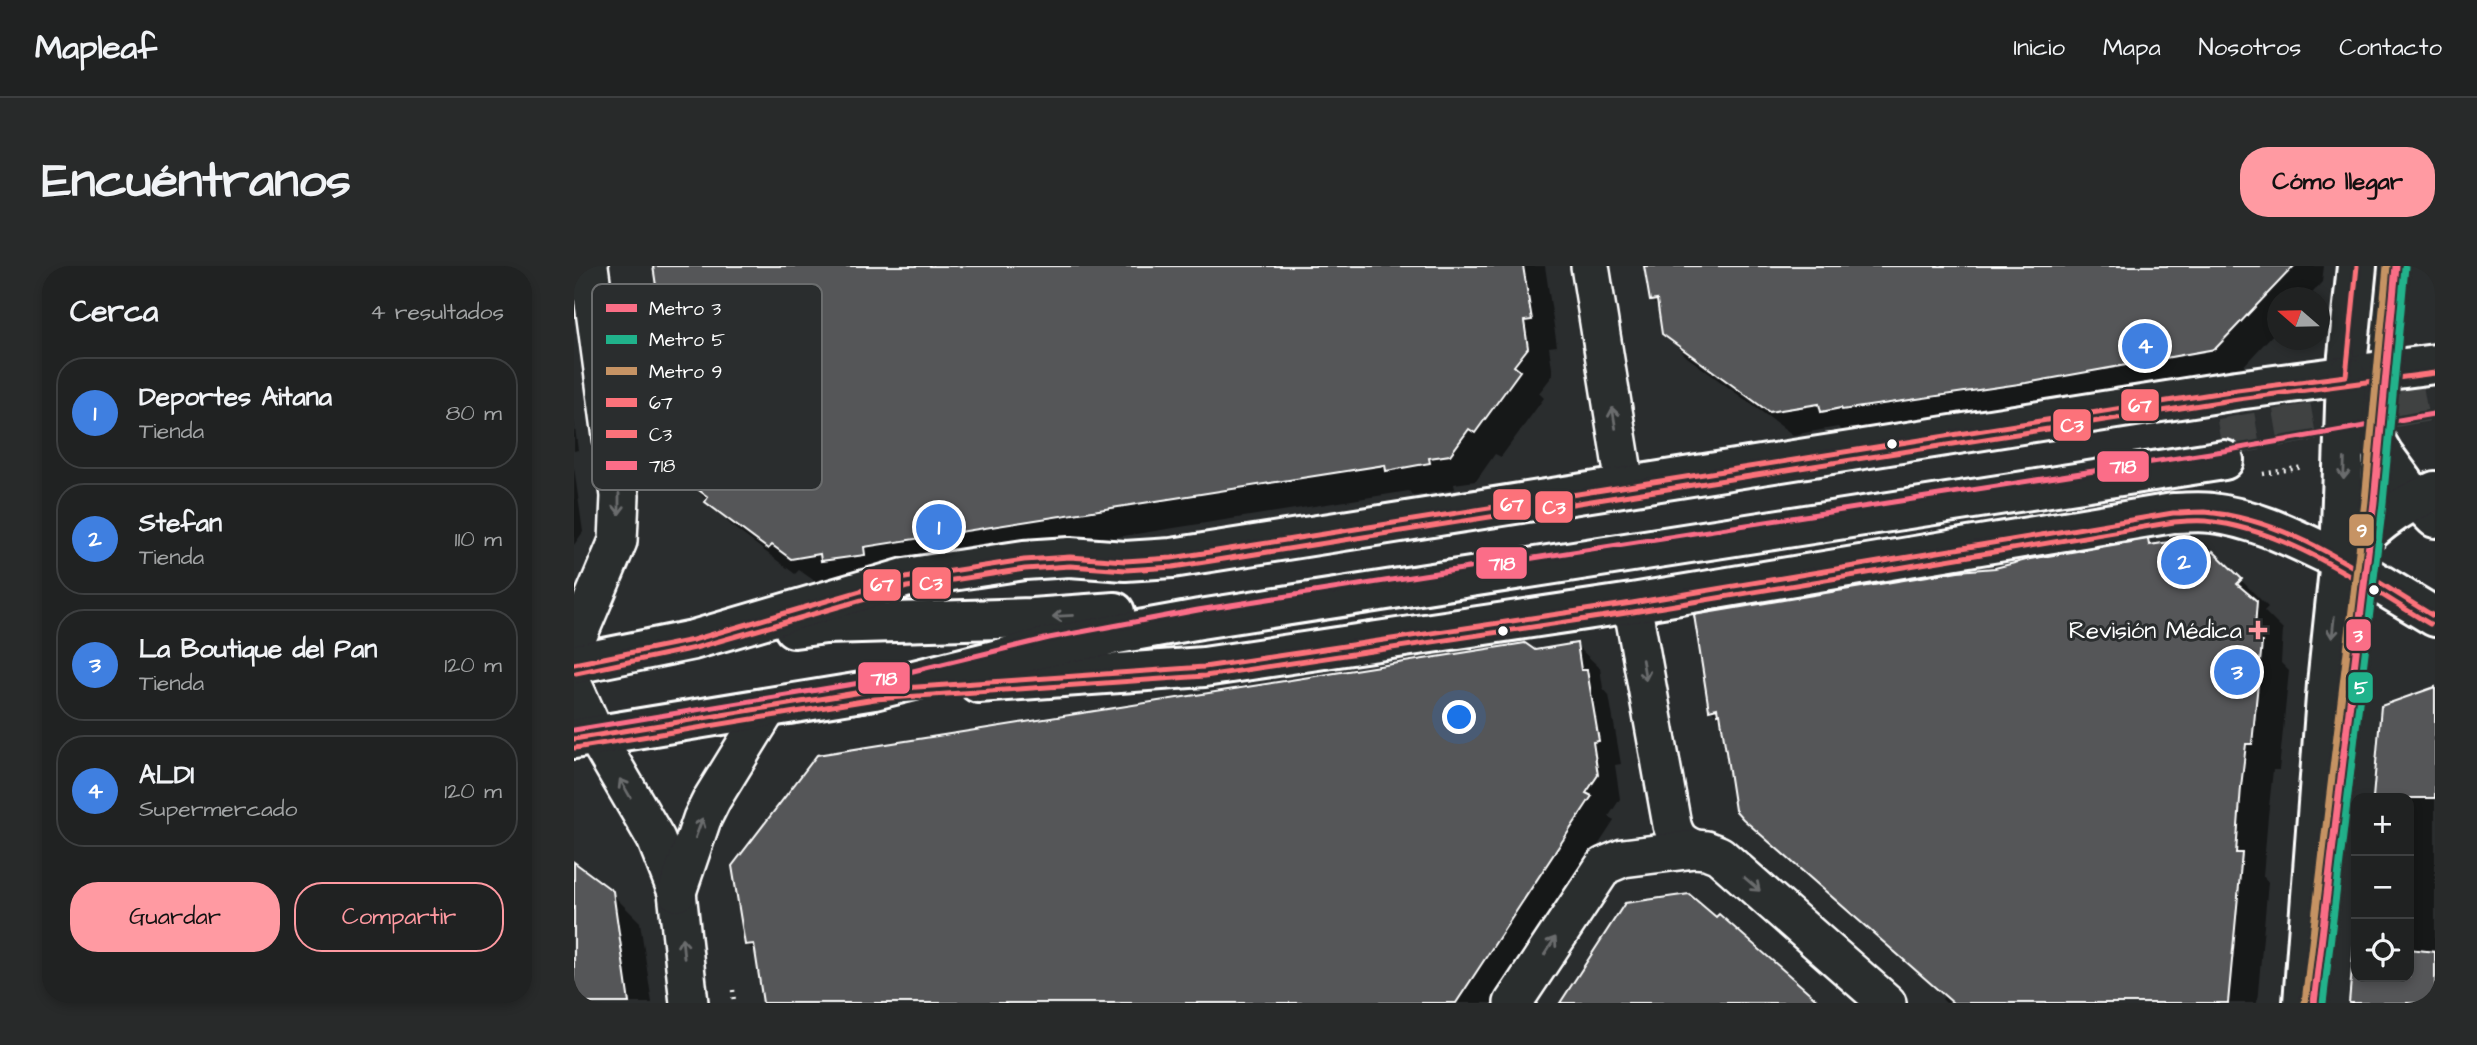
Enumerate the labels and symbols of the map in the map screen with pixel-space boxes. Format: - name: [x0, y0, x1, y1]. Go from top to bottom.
- legend: [592, 284, 822, 490]
- north arrow: [2267, 287, 2330, 350]
- text: Metro 3: [649, 296, 721, 323]
- pin: 4: [2122, 320, 2168, 372]
- text: Metro 5: [649, 327, 725, 354]
- text: Metro 9: [649, 359, 722, 386]
- line badge: 67: [2120, 388, 2160, 422]
- text: 67: [649, 390, 673, 417]
- text: 67: [2128, 393, 2152, 420]
- one-way arrow: [1607, 407, 1620, 429]
- line badge: C3: [2052, 408, 2092, 442]
- text: C3: [2060, 413, 2084, 440]
- text: C3: [649, 422, 672, 449]
- unlabelled marker: [1885, 437, 1899, 451]
- line badge: 718: [2096, 450, 2150, 483]
- text: 718: [649, 453, 675, 480]
- text: 718: [2109, 454, 2137, 481]
- one-way arrow: [2337, 457, 2350, 480]
- line badge: 67: [1492, 488, 1532, 521]
- line badge: C3: [1534, 490, 1574, 524]
- one-way arrow: [612, 492, 626, 515]
- text: 67: [1500, 492, 1524, 519]
- text: C3: [1542, 495, 1566, 522]
- pin: 1: [916, 501, 962, 553]
- line badge: 9: [2348, 513, 2375, 547]
- text: 9: [2357, 518, 2368, 545]
- pin: 2: [2161, 536, 2207, 588]
- line badge: 718: [1475, 546, 1528, 580]
- text: 718: [1488, 551, 1516, 578]
- line badge: C3: [911, 566, 952, 600]
- line badge: 67: [862, 568, 902, 602]
- text: C3: [919, 571, 943, 598]
- text: 67: [870, 572, 894, 599]
- unlabelled marker: [2367, 583, 2381, 597]
- one-way arrow: [1052, 610, 1075, 623]
- place label: Revisión Médica: [2069, 614, 2242, 648]
- one-way arrow: [2326, 616, 2339, 639]
- line badge: 3: [2345, 618, 2372, 652]
- marker: Revisión Médica: [2248, 620, 2268, 640]
- text: 3: [2352, 623, 2363, 650]
- unlabelled marker: [1496, 624, 1510, 638]
- pin: 3: [2214, 646, 2260, 698]
- one-way arrow: [1638, 658, 1651, 681]
- line badge: 718: [857, 661, 911, 695]
- text: 718: [870, 666, 898, 693]
- line badge: 5: [2347, 671, 2374, 704]
- text: 5: [2354, 675, 2368, 702]
- your location: [1442, 700, 1476, 734]
- one-way arrow: [618, 778, 632, 798]
- one-way arrow: [693, 817, 706, 839]
- one-way arrow: [1742, 876, 1760, 892]
- one-way arrow: [676, 937, 689, 960]
- one-way arrow: [1543, 937, 1558, 956]

